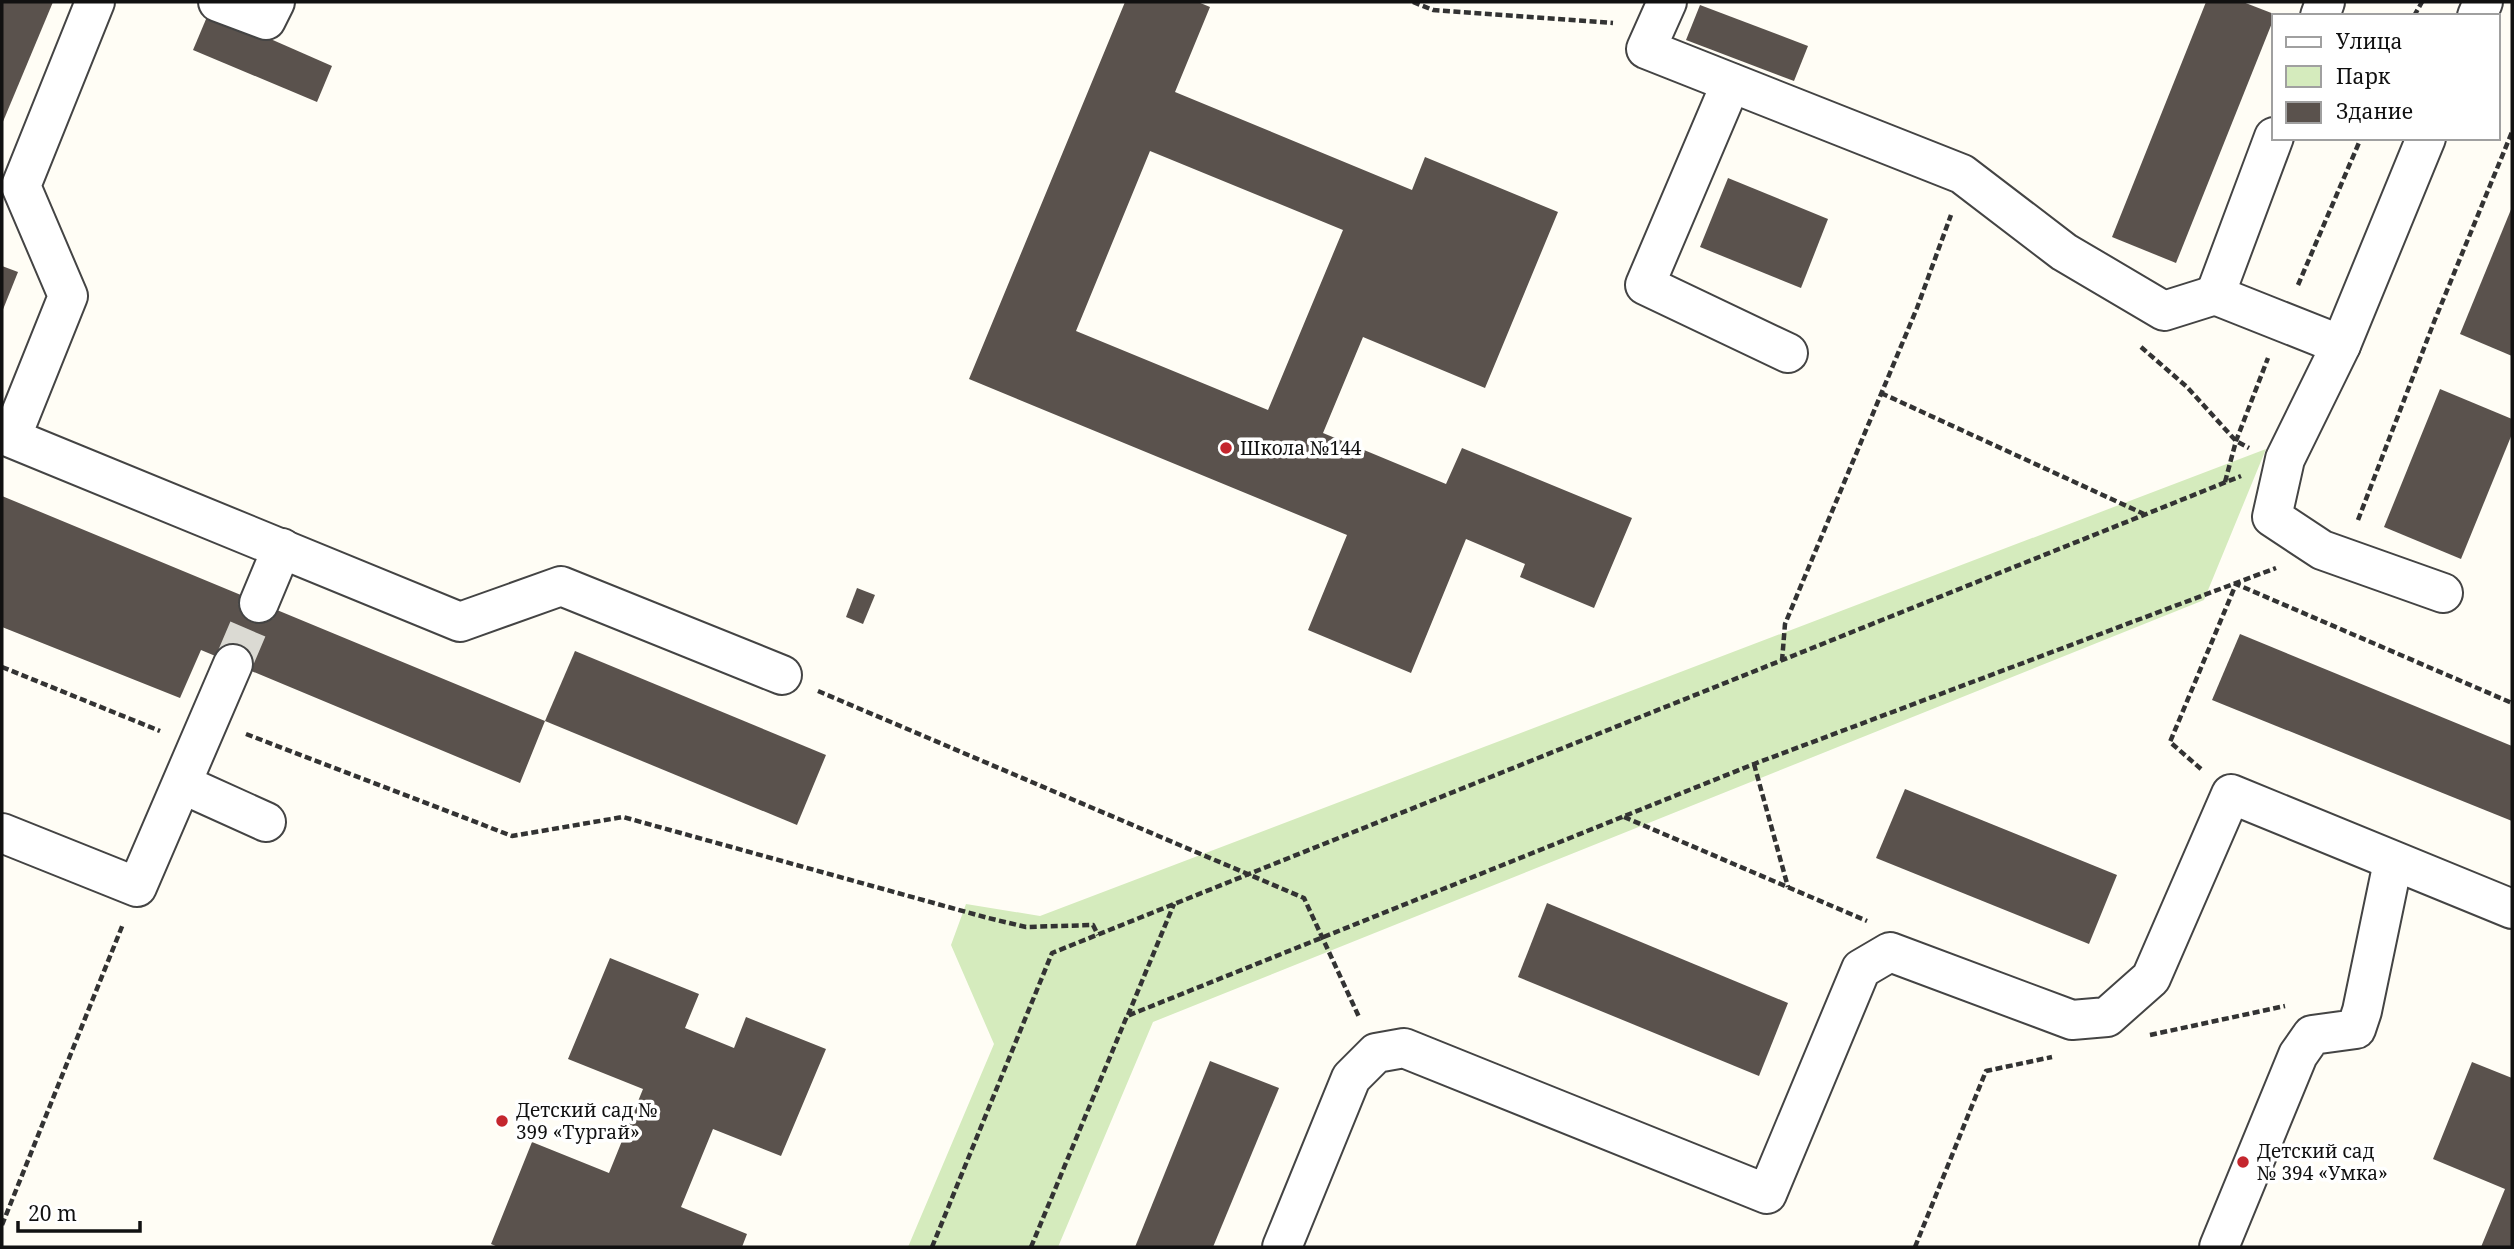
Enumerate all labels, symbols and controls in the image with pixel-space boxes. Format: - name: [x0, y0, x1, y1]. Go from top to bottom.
- legend: [2272, 14, 2500, 140]
- text: Улица: [2336, 27, 2403, 55]
- text: Парк: [2336, 62, 2391, 90]
- text: Здание: [2336, 97, 2413, 125]
- place label: Школа №144: [1240, 435, 1362, 461]
- marker: Школа №144: [1218, 440, 1234, 456]
- place label: Детский сад № 399 «Тургай»: [516, 1097, 658, 1145]
- marker: Детский сад № 399 «Тургай»: [494, 1113, 510, 1129]
- place label: Детский сад № 394 «Умка»: [2257, 1138, 2388, 1186]
- marker: Детский сад № 394 «Умка»: [2235, 1154, 2251, 1170]
- scale bar: [18, 1190, 140, 1234]
- text: 20 m: [28, 1199, 77, 1227]

